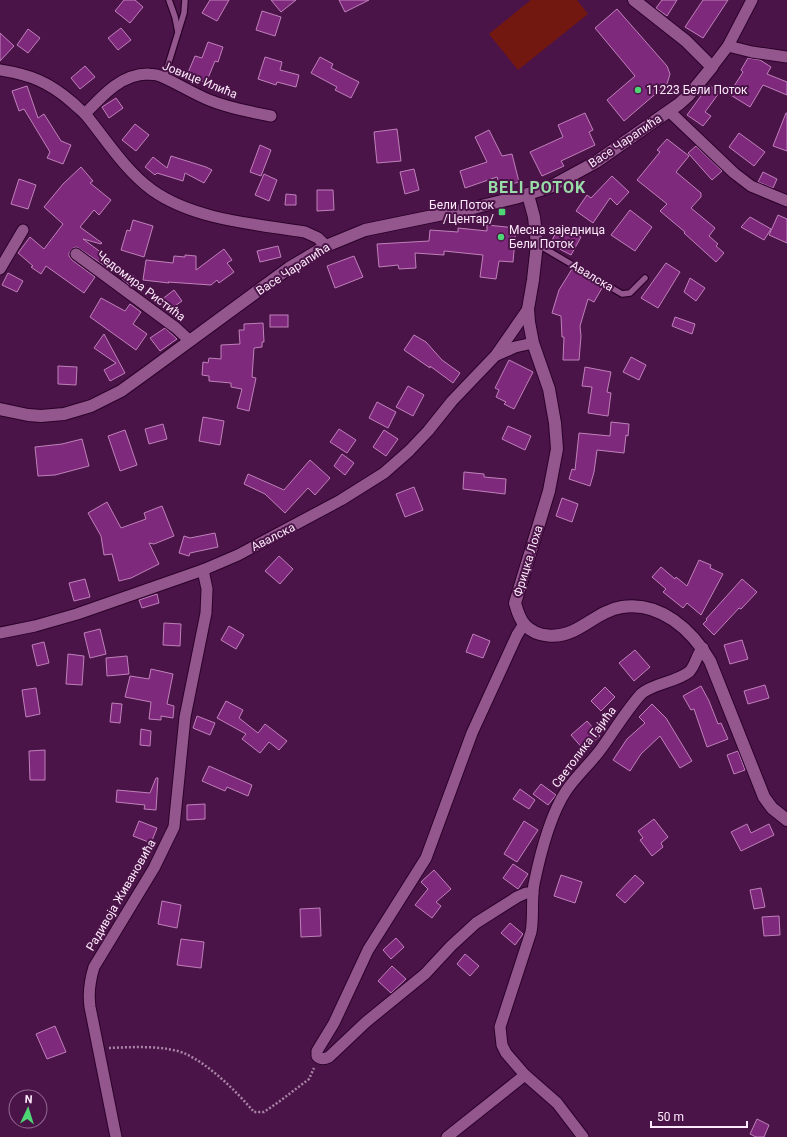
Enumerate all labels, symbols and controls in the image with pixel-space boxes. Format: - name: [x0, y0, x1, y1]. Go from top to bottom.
- street label: Јовице Илића: [160, 59, 240, 101]
- place label: 11223 Бели Поток: [646, 83, 748, 97]
- marker: 11223 Бели Поток: [633, 85, 643, 95]
- street label: Васе Чарапића: [586, 111, 664, 171]
- district label: BELI POTOK: [488, 178, 586, 197]
- place label: Бели Поток /Центар/: [429, 198, 495, 226]
- marker: Бели Поток /Центар/: [497, 207, 507, 217]
- place label: Месна заједница Бели Поток: [509, 223, 605, 251]
- marker: Месна заједница Бели Поток: [496, 232, 506, 242]
- street label: Васе Чарапића: [254, 240, 332, 298]
- street label: Чедомира Ристића: [94, 248, 188, 324]
- street label: Авалска: [568, 258, 616, 294]
- street label: Авалска: [249, 520, 297, 554]
- street label: Фрицка Лоха: [511, 524, 545, 598]
- street label: Светолика Гајића: [549, 704, 619, 790]
- street label: Радивоја Живановића: [83, 837, 159, 953]
- north arrow: [8, 1089, 48, 1129]
- text: N: [24, 1093, 33, 1106]
- scale bar: [651, 1103, 747, 1129]
- text: 50 m: [657, 1110, 684, 1124]

